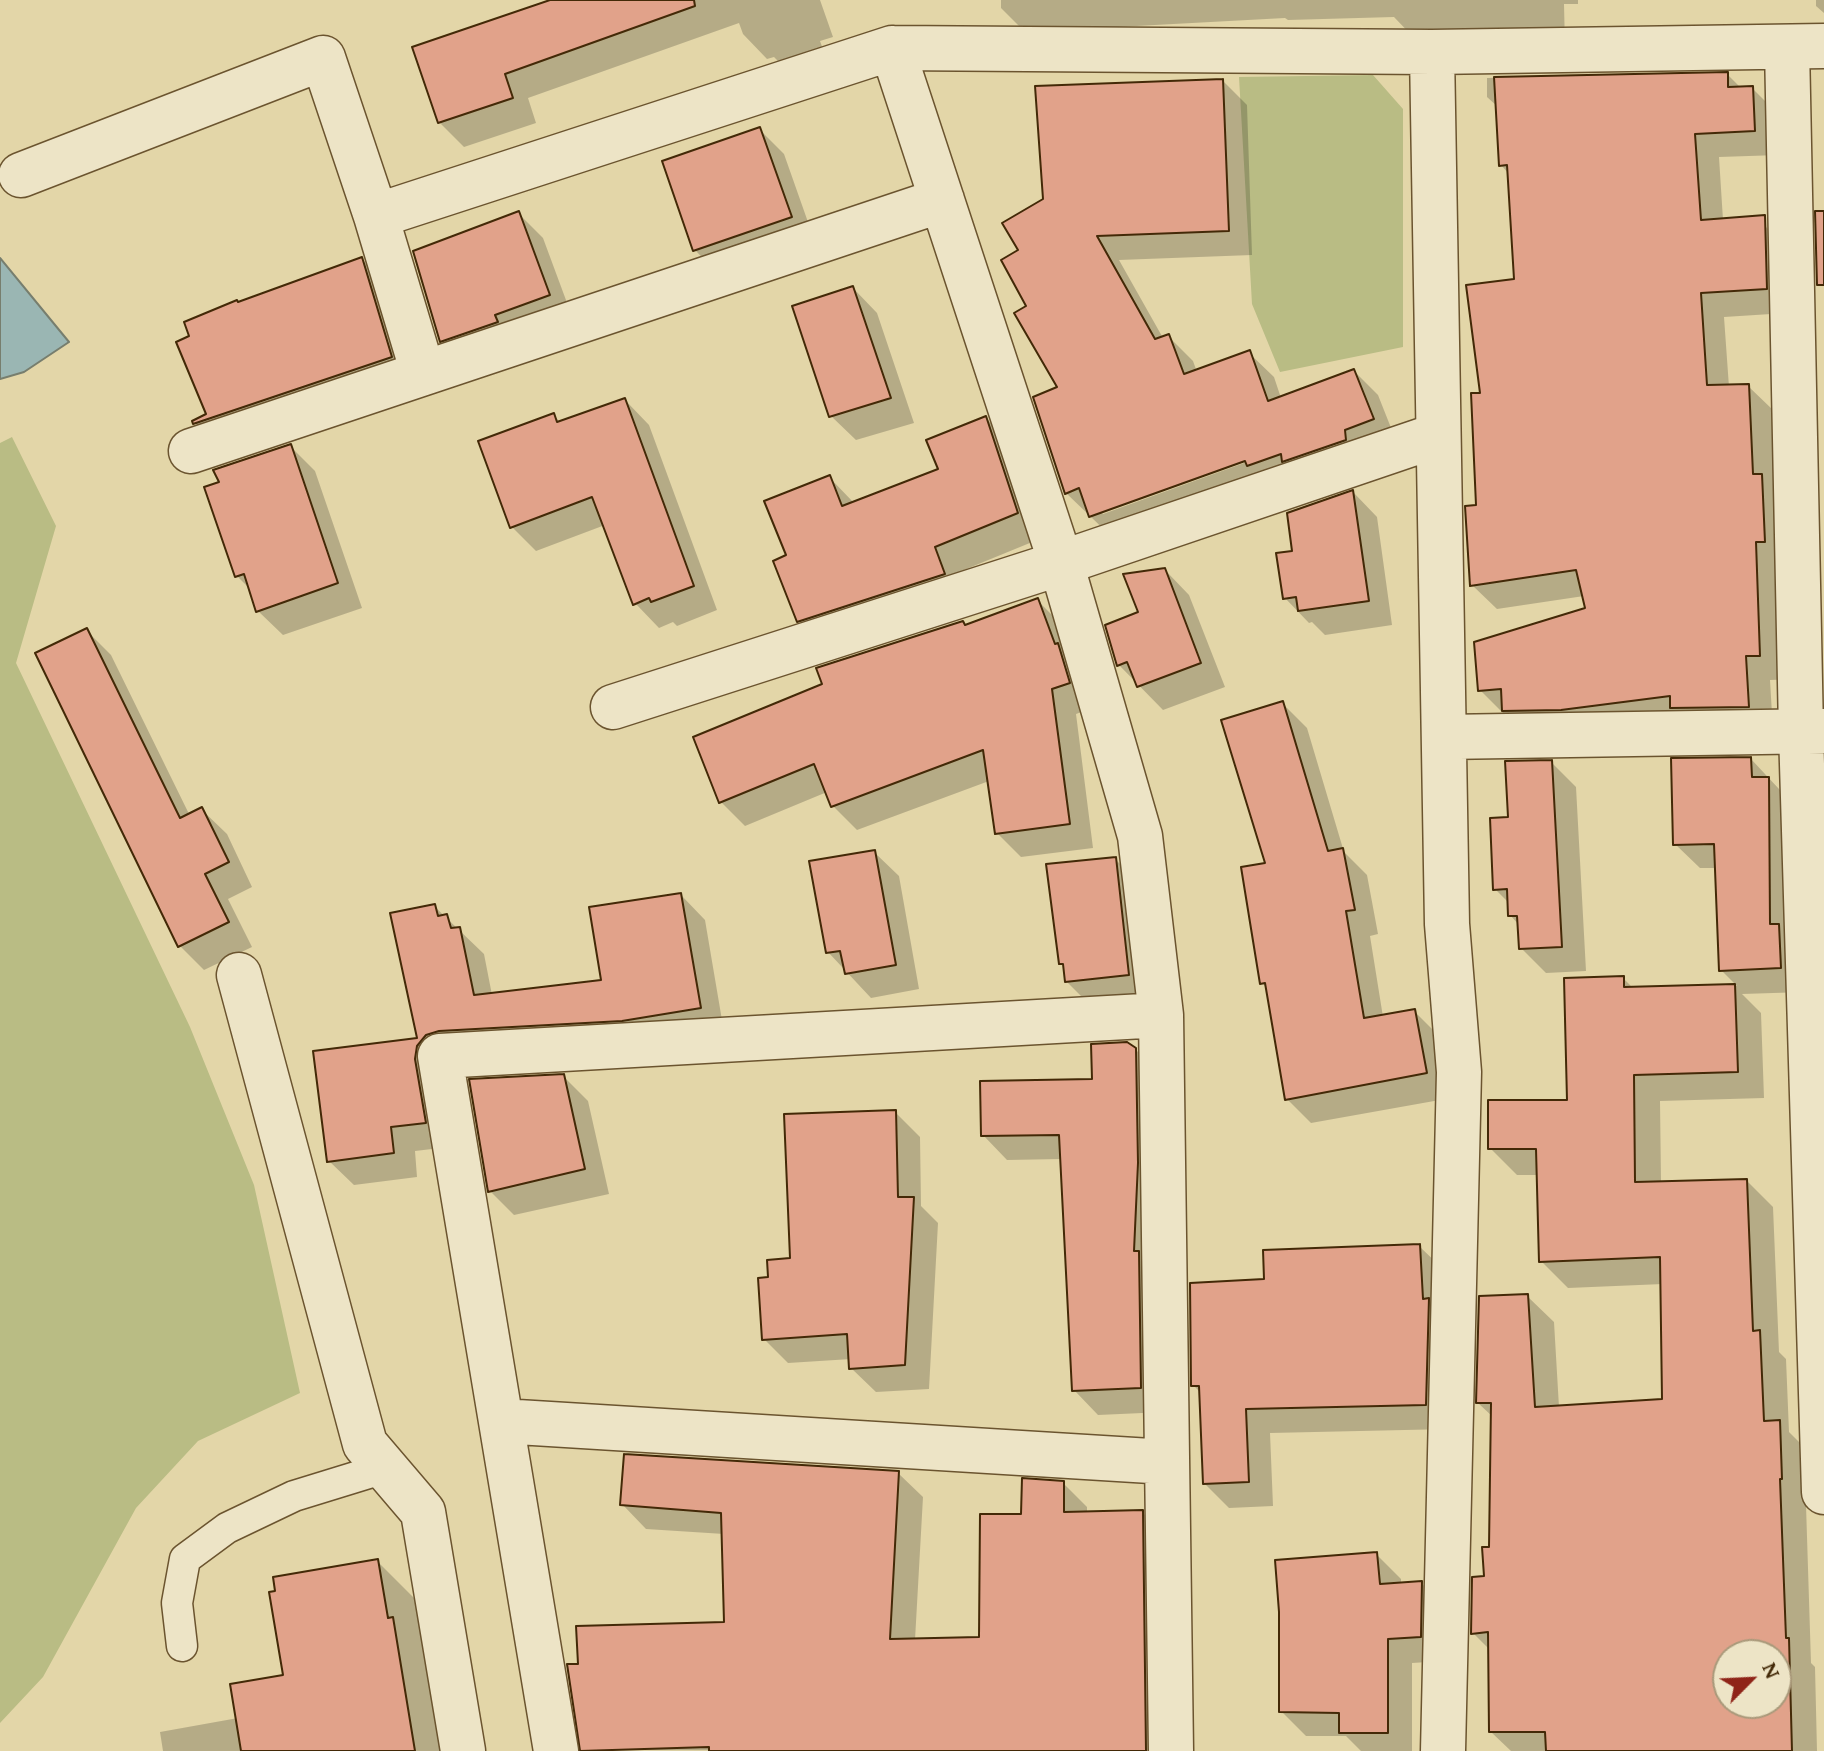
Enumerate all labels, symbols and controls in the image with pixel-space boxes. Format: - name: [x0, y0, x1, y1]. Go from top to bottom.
- north arrow: [1712, 1639, 1792, 1719]
- text: N: [1754, 1657, 1790, 1683]

